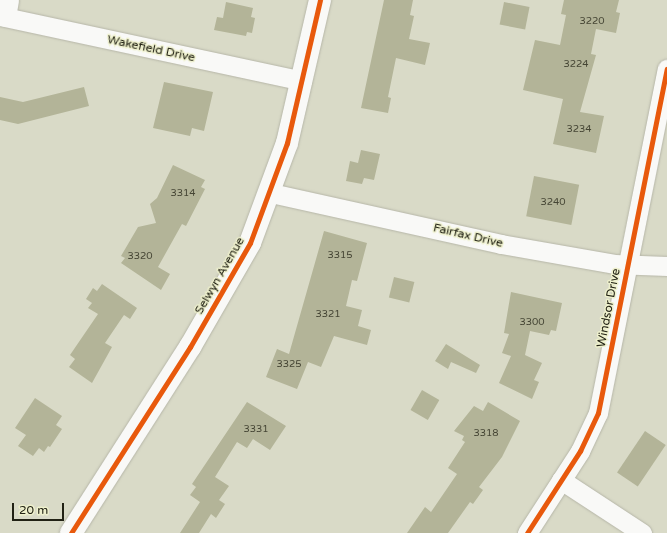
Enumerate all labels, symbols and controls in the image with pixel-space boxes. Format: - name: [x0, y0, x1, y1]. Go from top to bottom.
- house number: 3220: [579, 16, 605, 28]
- street label: Wakefield Drive: [106, 33, 196, 65]
- house number: 3224: [563, 59, 589, 71]
- house number: 3234: [566, 124, 592, 136]
- house number: 3314: [170, 188, 196, 200]
- house number: 3240: [540, 197, 566, 209]
- street label: Fairfax Drive: [432, 221, 504, 251]
- street label: Selwyn Avenue: [192, 235, 248, 317]
- house number: 3315: [327, 250, 353, 262]
- house number: 3320: [127, 251, 153, 263]
- street label: Windsor Drive: [594, 267, 624, 349]
- house number: 3321: [315, 309, 341, 321]
- house number: 3300: [519, 317, 545, 329]
- house number: 3325: [276, 359, 302, 371]
- house number: 3331: [243, 424, 269, 436]
- house number: 3318: [473, 428, 499, 440]
- scale bar: [14, 495, 66, 521]
- text: 20 m: [19, 503, 48, 517]

